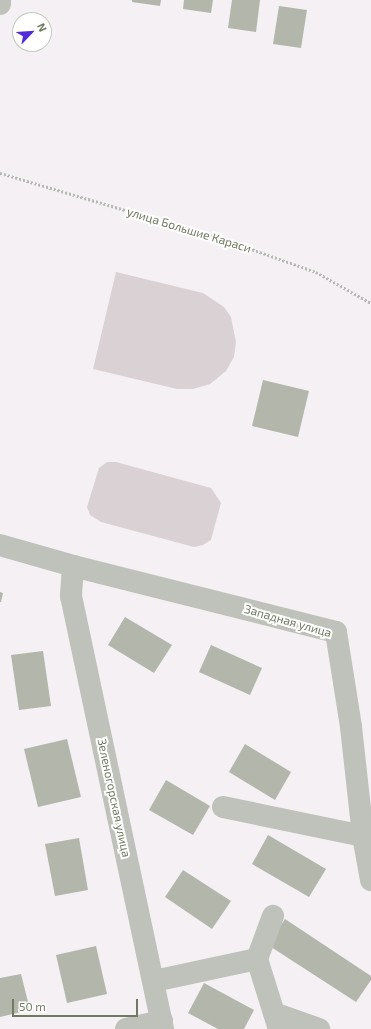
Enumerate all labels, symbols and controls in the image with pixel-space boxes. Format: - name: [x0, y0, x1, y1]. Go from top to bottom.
- north arrow: [12, 12, 52, 52]
- text: N: [35, 21, 50, 33]
- street label: улица Большие Караси: [125, 204, 253, 256]
- street label: Западная улица: [243, 602, 333, 640]
- street label: Зеленогорская улица: [94, 737, 134, 859]
- scale bar: [14, 991, 140, 1017]
- text: 50 m: [19, 999, 46, 1013]

